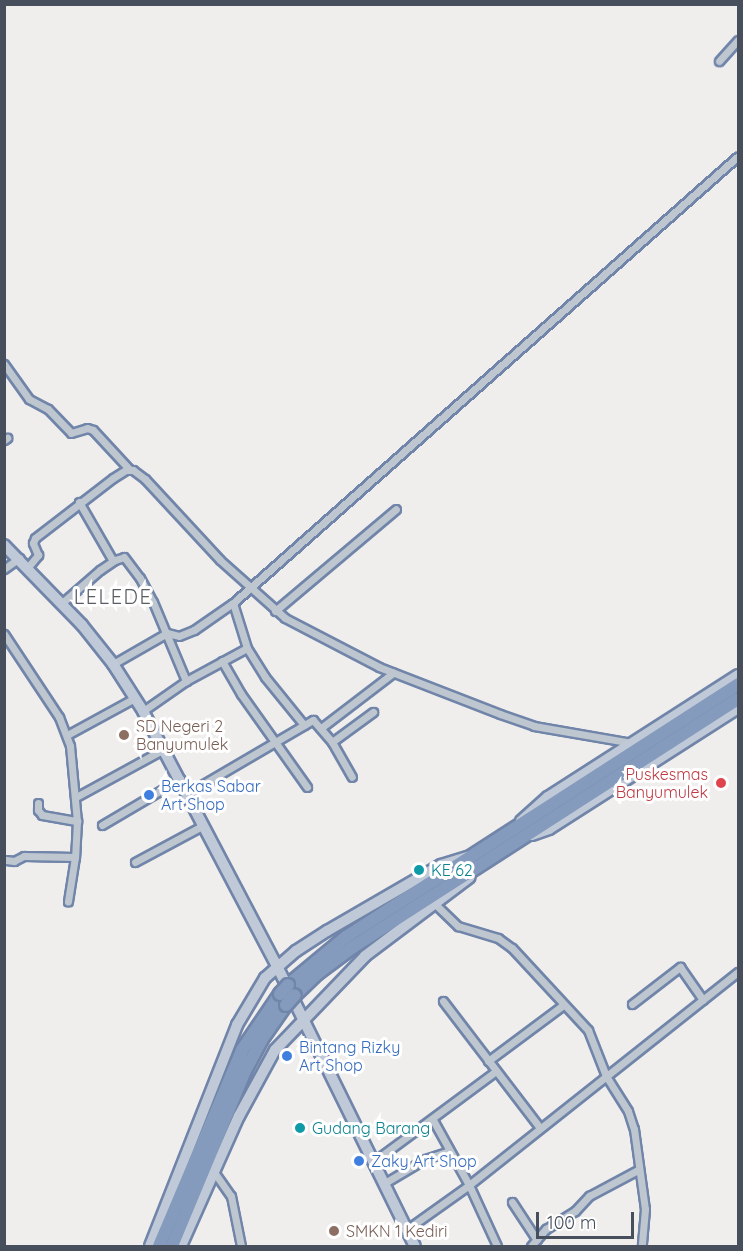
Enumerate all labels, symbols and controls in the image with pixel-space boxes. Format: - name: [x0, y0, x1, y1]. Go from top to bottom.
- district label: LELEDE: [74, 584, 152, 608]
- place label: SD Negeri 2 Banyumulek: [136, 716, 228, 754]
- marker: SD Negeri 2 Banyumulek: [117, 728, 131, 742]
- place label: Puskesmas Banyumulek: [616, 764, 708, 802]
- marker: Puskesmas Banyumulek: [712, 774, 730, 792]
- place label: Berkas Sabar Art Shop: [161, 776, 261, 814]
- marker: Berkas Sabar Art Shop: [142, 788, 156, 802]
- place label: KE 62: [431, 860, 473, 880]
- marker: KE 62: [412, 863, 426, 877]
- place label: Bintang Rizky Art Shop: [299, 1037, 400, 1075]
- marker: Bintang Rizky Art Shop: [280, 1049, 294, 1063]
- place label: Gudang Barang: [312, 1118, 430, 1138]
- marker: Gudang Barang: [293, 1121, 307, 1135]
- place label: Zaky Art Shop: [371, 1151, 477, 1171]
- marker: Zaky Art Shop: [352, 1154, 366, 1168]
- scale bar: [539, 1200, 636, 1238]
- text: 100 m: [547, 1211, 596, 1234]
- place label: SMKN 1 Kediri: [346, 1221, 448, 1241]
- marker: SMKN 1 Kediri: [327, 1224, 341, 1238]

